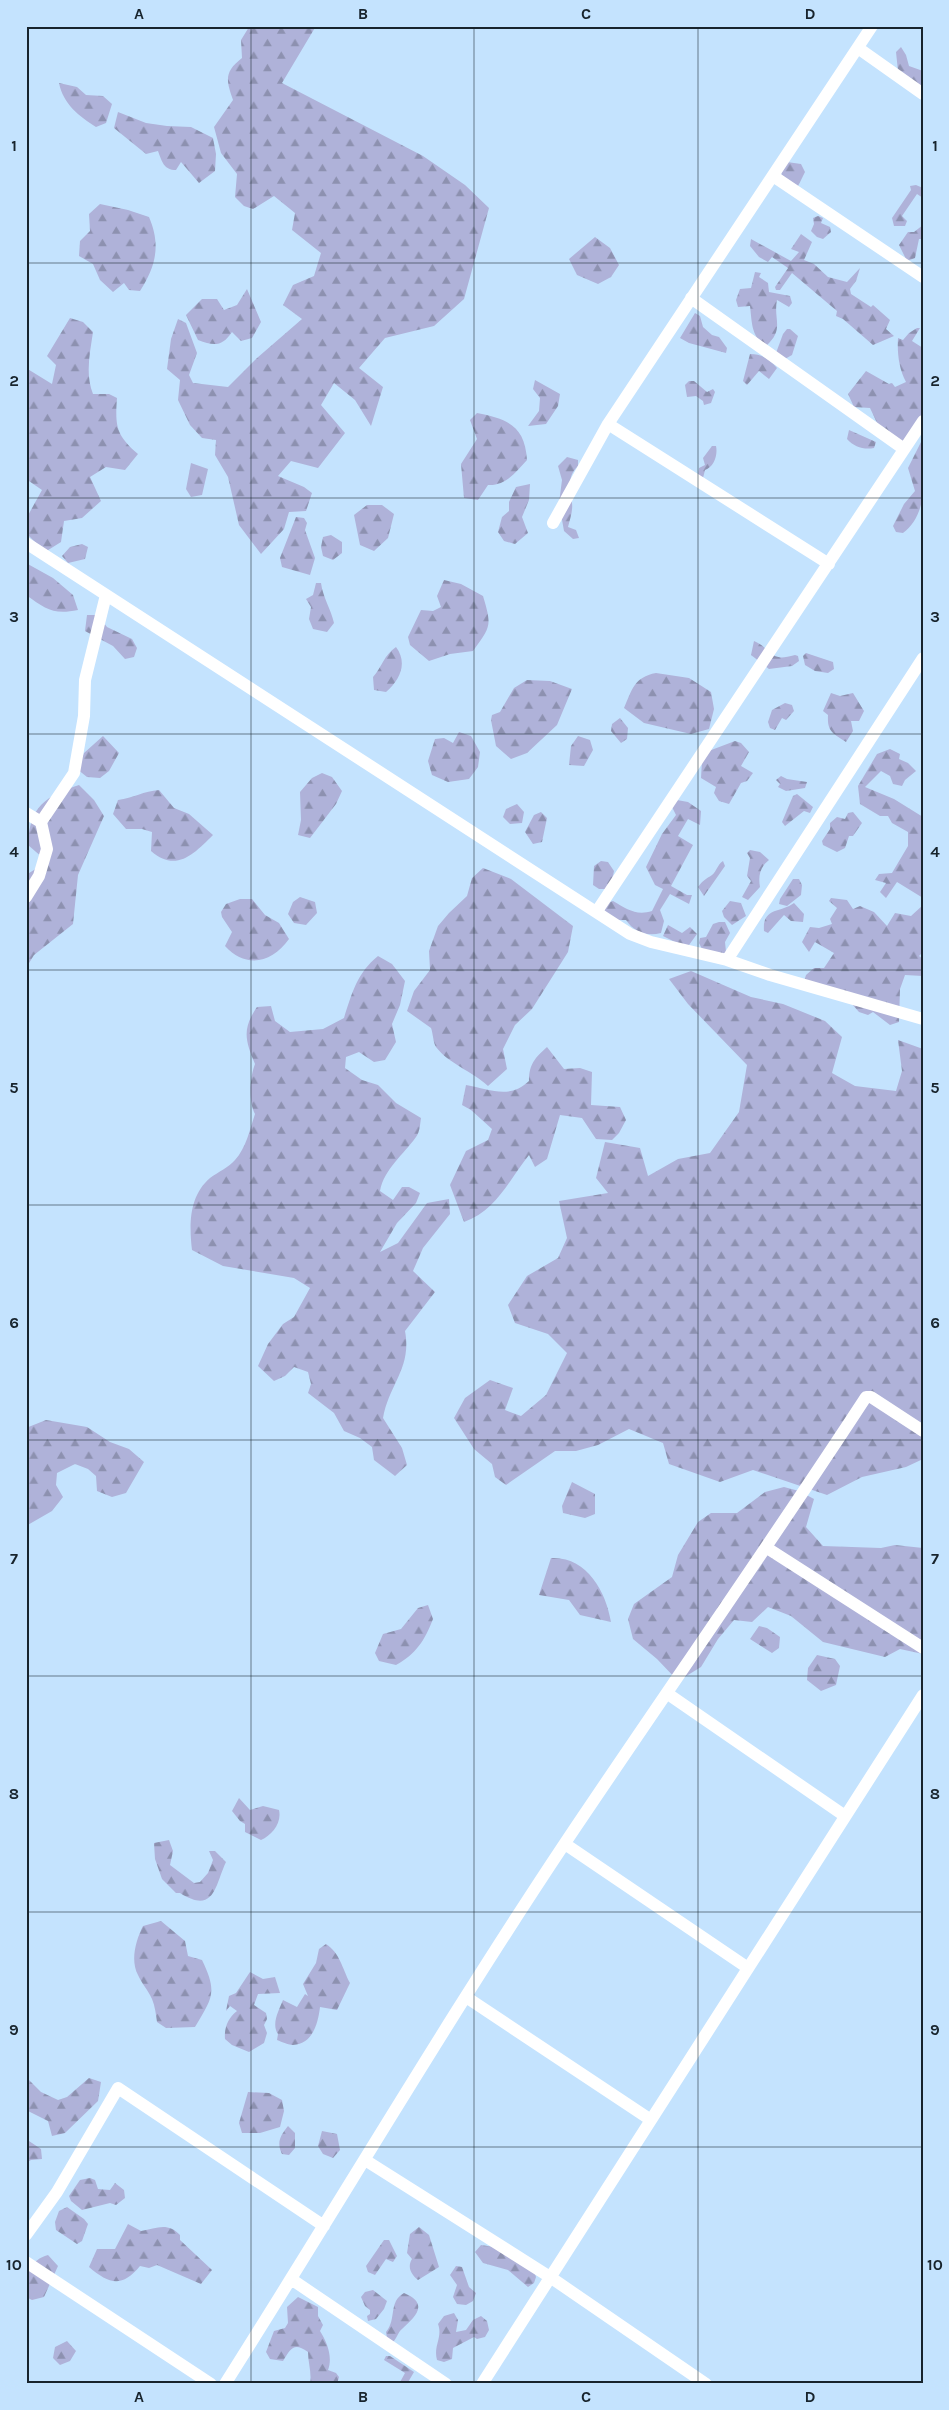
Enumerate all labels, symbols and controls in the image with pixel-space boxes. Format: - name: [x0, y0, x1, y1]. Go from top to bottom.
- text: A: [134, 4, 144, 23]
- text: B: [358, 4, 368, 23]
- text: C: [581, 4, 591, 23]
- text: D: [805, 4, 816, 23]
- text: 1: [11, 136, 17, 155]
- text: 1: [932, 136, 938, 155]
- text: 2: [9, 371, 19, 390]
- text: 2: [930, 371, 940, 390]
- text: 3: [9, 607, 19, 626]
- text: 3: [930, 607, 940, 626]
- text: 4: [9, 842, 19, 861]
- text: 4: [930, 842, 940, 861]
- text: 5: [9, 1078, 19, 1097]
- text: 5: [930, 1078, 940, 1097]
- text: 6: [9, 1313, 19, 1332]
- text: 6: [930, 1313, 940, 1332]
- text: 7: [10, 1549, 18, 1568]
- text: 7: [931, 1549, 939, 1568]
- text: 8: [9, 1784, 19, 1803]
- text: 8: [930, 1784, 940, 1803]
- text: 9: [9, 2020, 19, 2039]
- text: 9: [930, 2020, 940, 2039]
- text: 10: [6, 2255, 22, 2274]
- text: 10: [927, 2255, 943, 2274]
- text: A: [134, 2387, 144, 2406]
- text: B: [358, 2387, 368, 2406]
- text: C: [581, 2387, 591, 2406]
- text: D: [805, 2387, 816, 2406]

